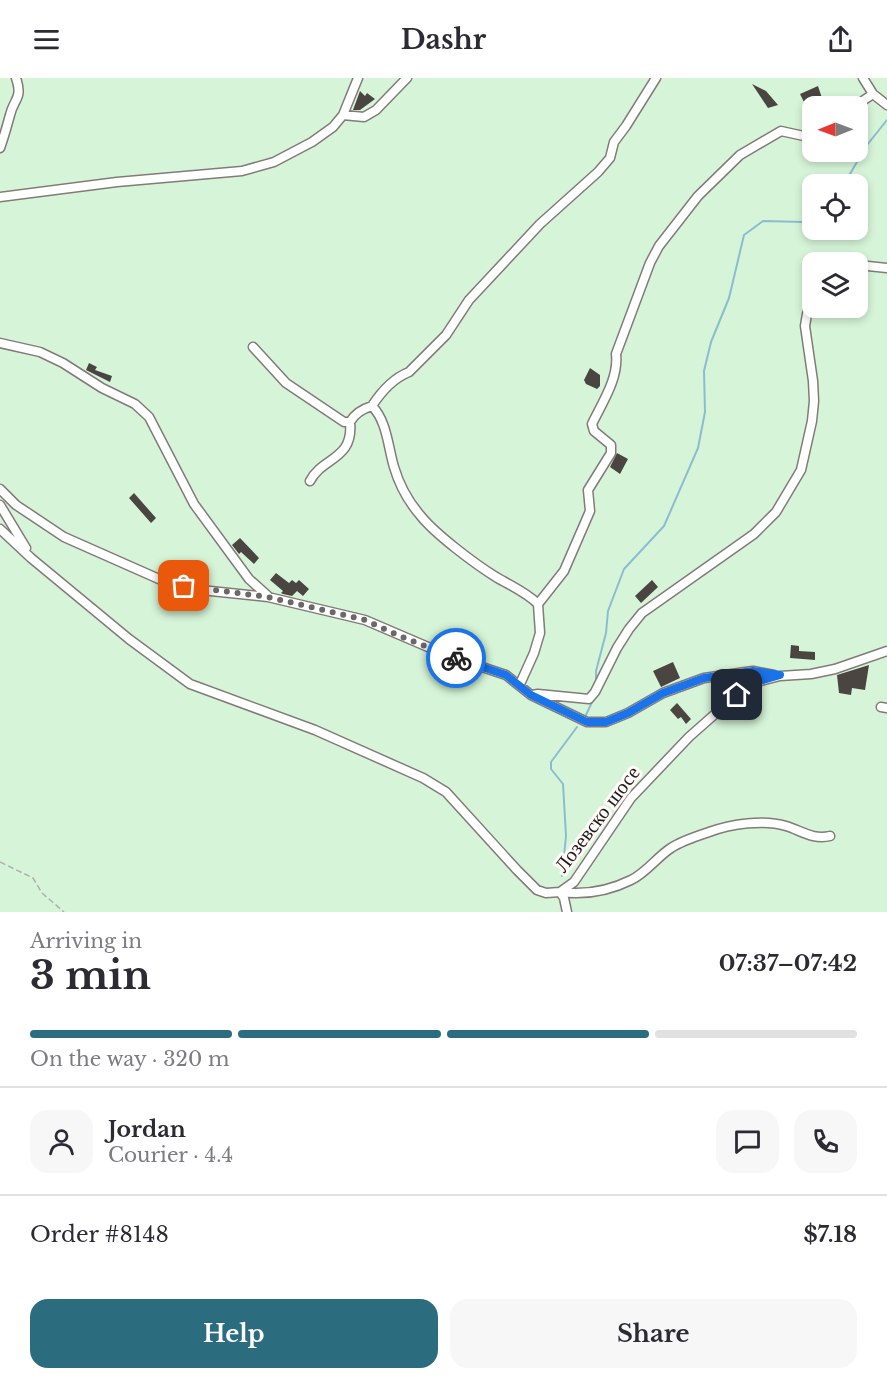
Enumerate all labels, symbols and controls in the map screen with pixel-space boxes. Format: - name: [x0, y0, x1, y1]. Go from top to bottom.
- icon: menu: [30, 23, 63, 56]
- text: Dashr: [401, 23, 486, 56]
- icon: share: [824, 23, 857, 56]
- north arrow: [802, 96, 868, 162]
- map controls: [802, 96, 868, 318]
- button: locate: [802, 174, 868, 240]
- button: layers: [802, 252, 868, 318]
- pin: [158, 560, 209, 611]
- icon: bag: [167, 569, 200, 602]
- courier: [426, 628, 486, 688]
- icon: bike: [440, 642, 473, 675]
- pin: [711, 669, 762, 720]
- icon: home: [720, 678, 753, 711]
- street label: Лозевско шосе: [549, 761, 645, 877]
- text: Arriving in: [30, 929, 142, 953]
- text: 07:37–07:42: [719, 950, 857, 977]
- text: 3 min: [30, 951, 151, 1000]
- text: On the way · 320 m: [30, 1047, 229, 1071]
- button: person: [30, 1110, 93, 1173]
- button: chat: [716, 1110, 779, 1173]
- button: phone: [794, 1110, 857, 1173]
- text: Jordan: [108, 1116, 186, 1143]
- text: Courier · 4.4: [108, 1143, 233, 1167]
- text: Order #8148: [30, 1221, 169, 1248]
- text: $7.18: [803, 1221, 857, 1248]
- button: Help: [30, 1299, 438, 1368]
- button: Share: [450, 1299, 857, 1368]

